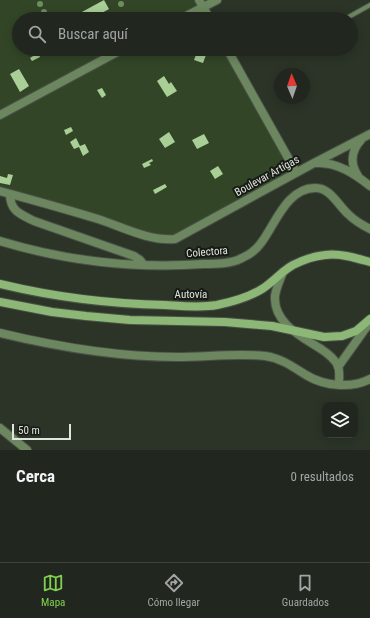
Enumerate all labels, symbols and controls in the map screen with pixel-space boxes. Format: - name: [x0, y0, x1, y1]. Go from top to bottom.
- search box: [12, 12, 358, 56]
- icon: search: [26, 23, 48, 45]
- text: Buscar aquí: [58, 25, 128, 43]
- north arrow: [274, 68, 310, 104]
- street label: Boulevar Artígas: [232, 153, 302, 199]
- street label: Colectora: [186, 244, 228, 260]
- street label: Autovía: [175, 288, 207, 301]
- map controls: [322, 402, 358, 438]
- button: layers: [322, 402, 358, 438]
- scale bar: [12, 422, 71, 441]
- text: 50 m: [18, 424, 40, 437]
- text: Cerca: [16, 466, 55, 486]
- text: 0 resultados: [290, 469, 354, 484]
- tab: Mapa: [41, 572, 65, 609]
- tab: Cómo llegar: [147, 572, 200, 609]
- tab: Guardados: [282, 572, 329, 609]

